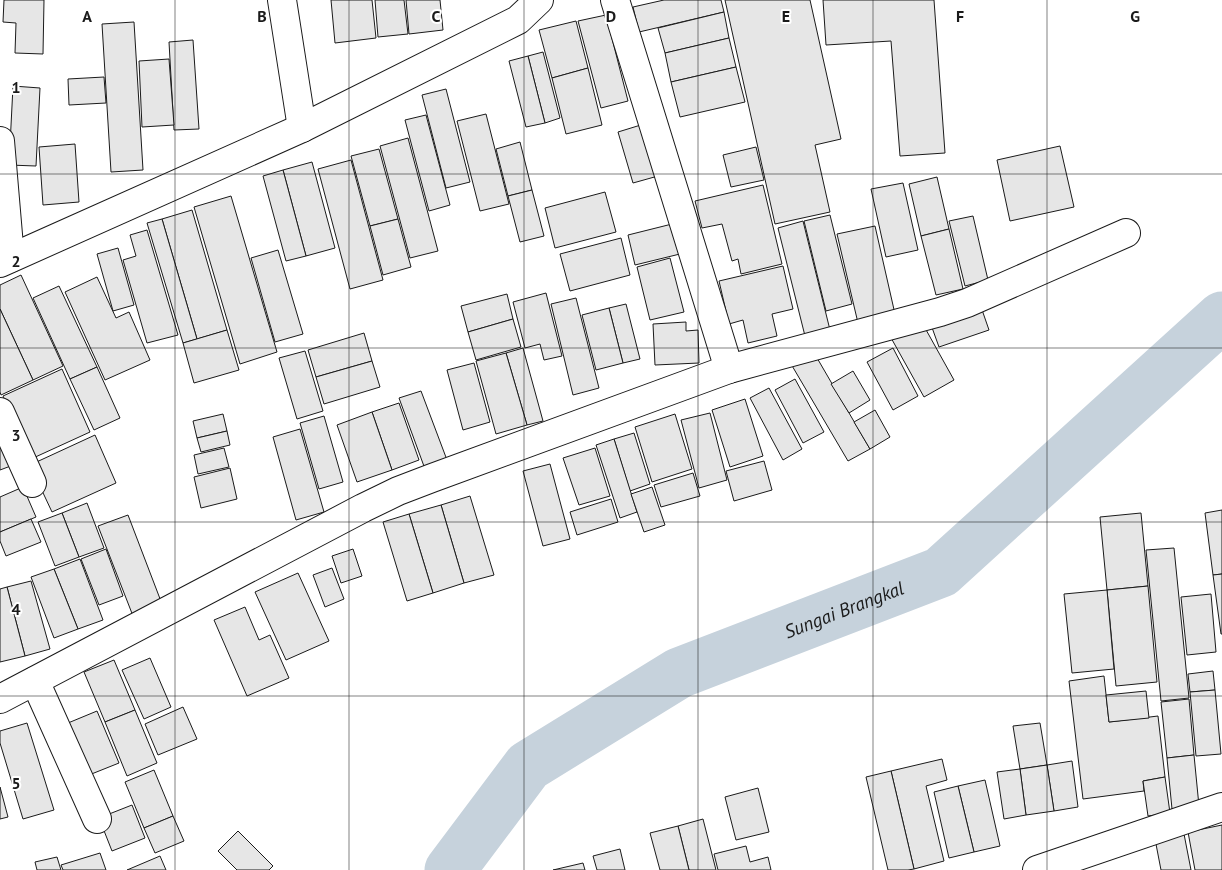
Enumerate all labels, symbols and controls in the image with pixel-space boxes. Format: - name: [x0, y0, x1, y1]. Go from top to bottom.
- text: A: [82, 6, 92, 26]
- text: B: [257, 6, 267, 26]
- text: C: [432, 6, 441, 26]
- text: D: [606, 6, 616, 26]
- text: E: [782, 6, 790, 26]
- text: F: [956, 6, 964, 26]
- text: G: [1130, 6, 1140, 26]
- text: 1: [11, 77, 21, 97]
- text: 2: [11, 251, 21, 271]
- text: 3: [11, 425, 21, 445]
- water label: Sungai Brangkal: [781, 576, 907, 643]
- text: 4: [11, 599, 21, 619]
- text: 5: [11, 773, 21, 793]

